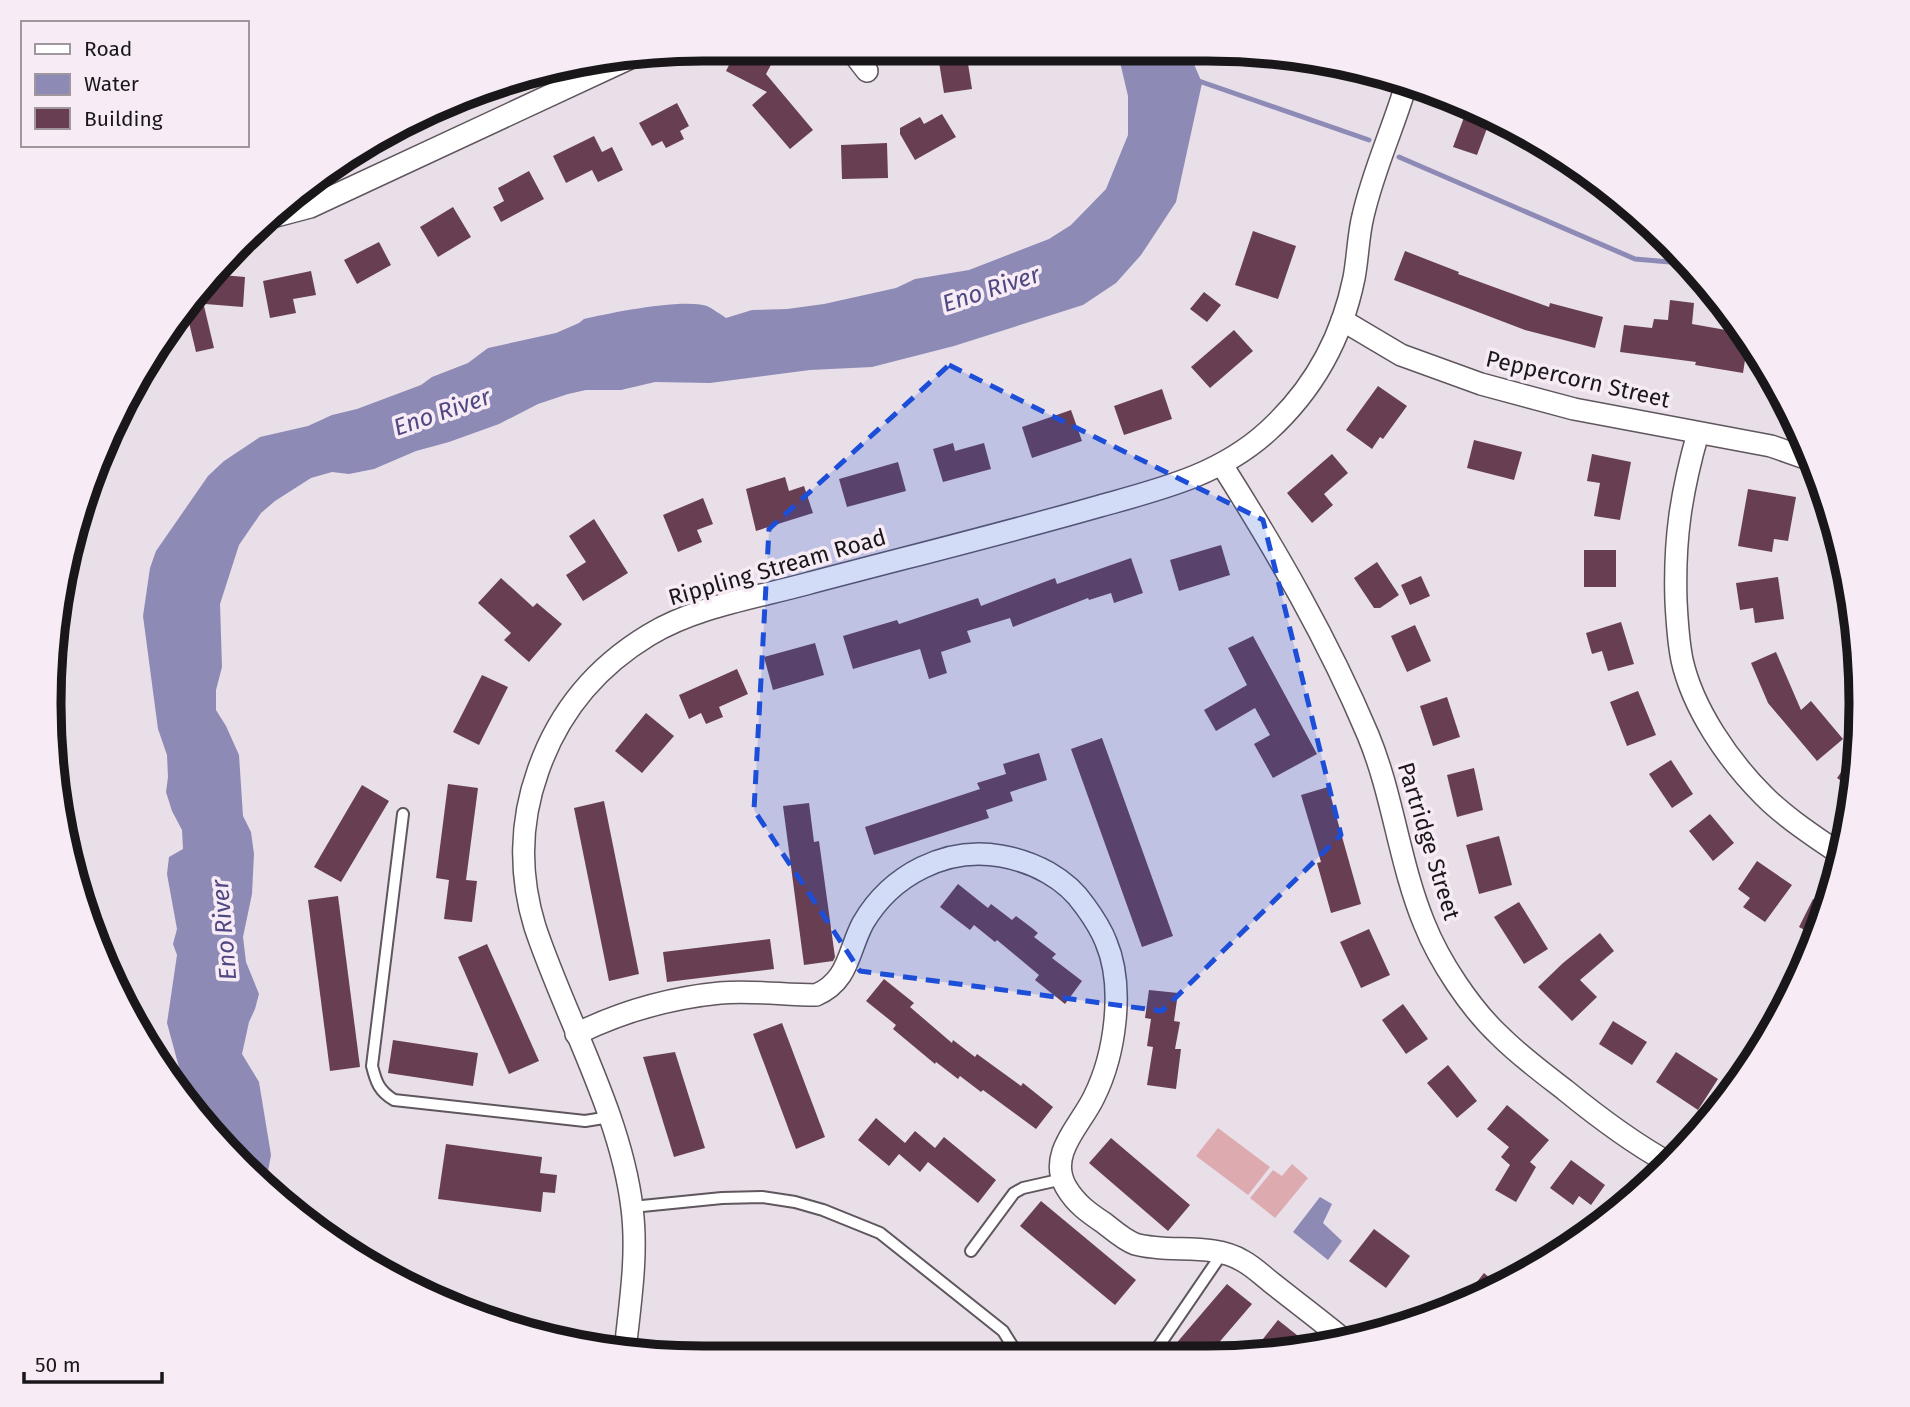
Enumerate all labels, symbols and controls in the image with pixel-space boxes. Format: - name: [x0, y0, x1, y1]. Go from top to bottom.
- legend: [21, 21, 248, 147]
- text: Road: [84, 36, 132, 62]
- text: Water: [84, 71, 139, 97]
- text: Building: [84, 106, 163, 132]
- water label: Eno River: [939, 260, 1044, 318]
- street label: Peppercorn Street: [1483, 344, 1673, 414]
- water label: Eno River: [390, 382, 495, 442]
- street label: Rippling Stream Road: [665, 523, 889, 611]
- street label: Partridge Street: [1392, 759, 1466, 924]
- water label: Eno River: [206, 878, 242, 981]
- scale bar: [24, 1340, 163, 1384]
- text: 50 m: [35, 1352, 81, 1378]

